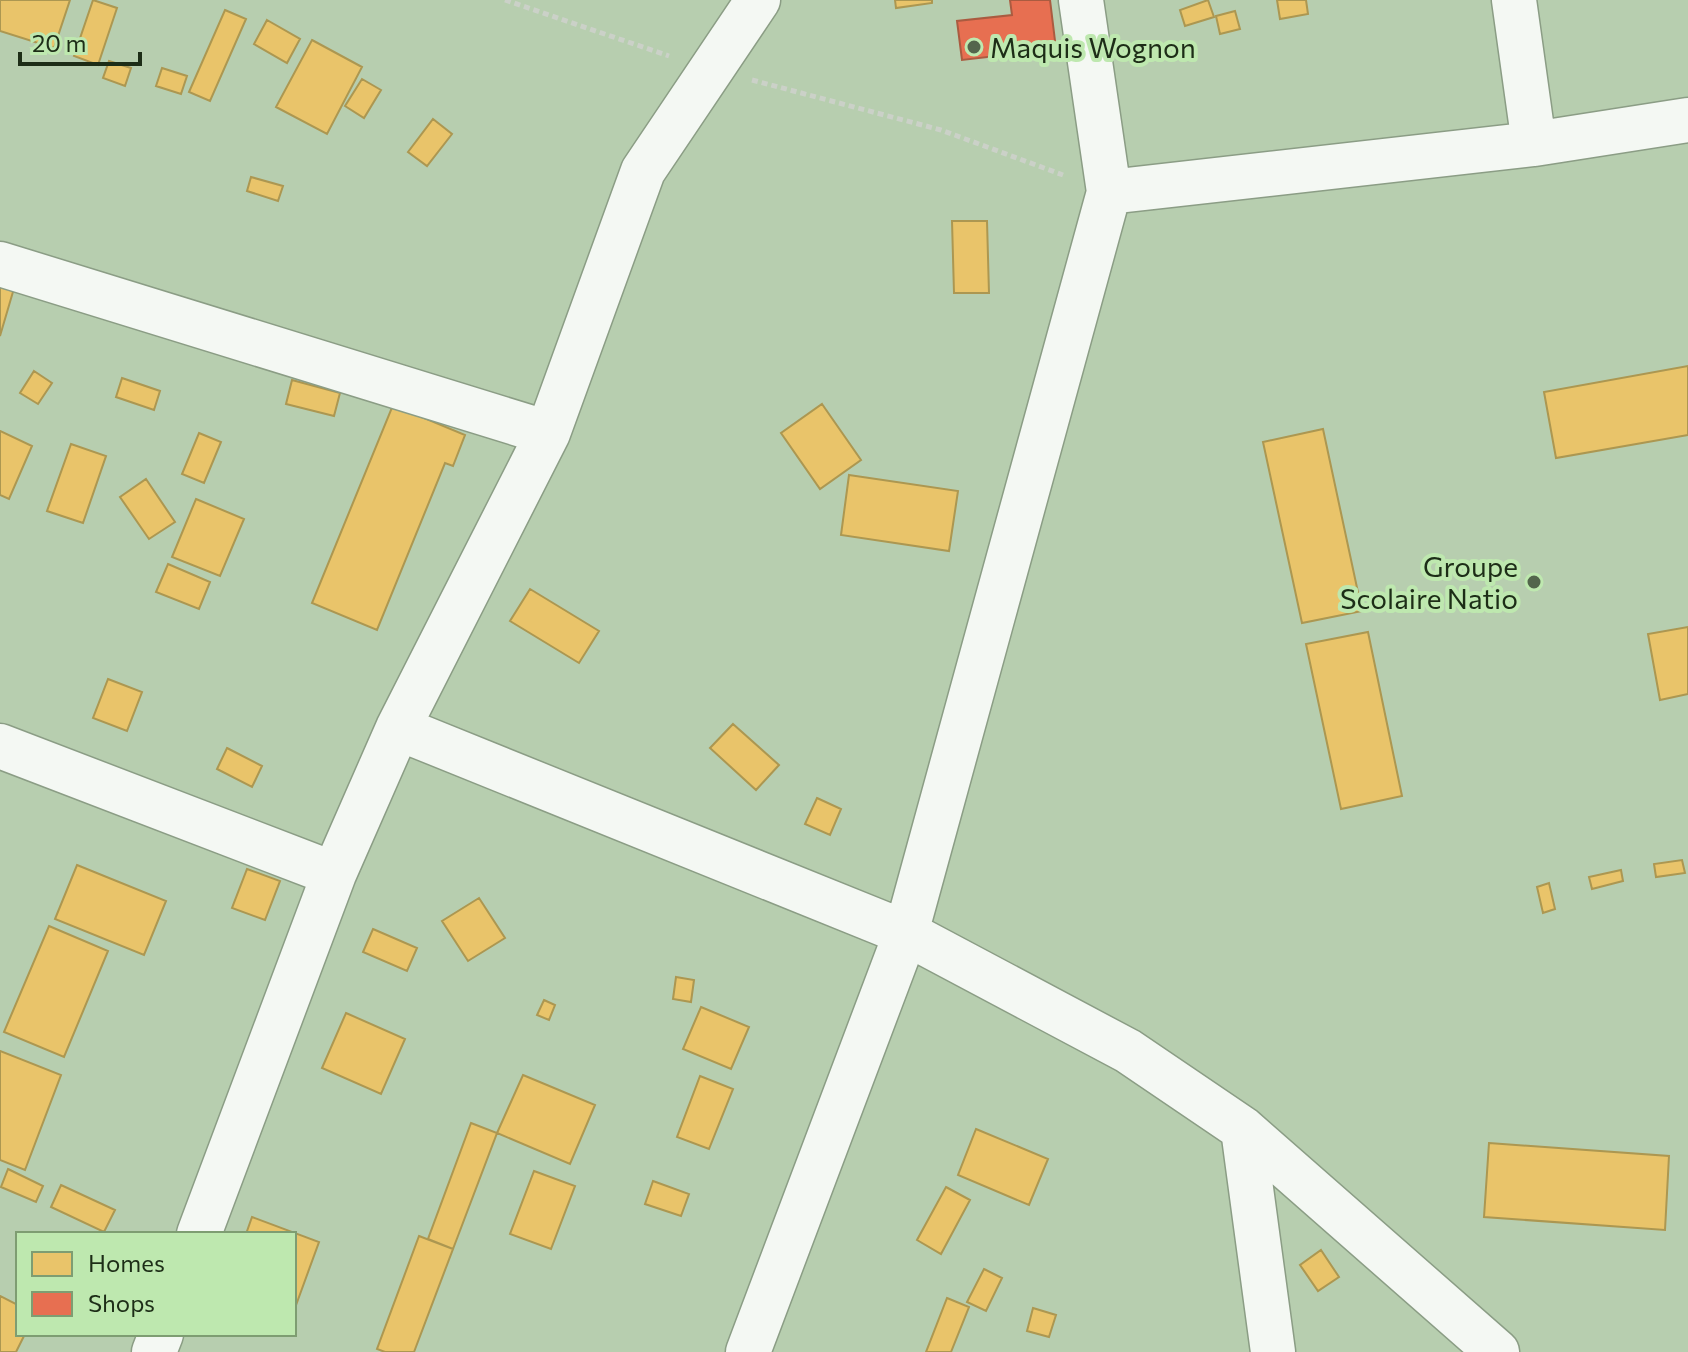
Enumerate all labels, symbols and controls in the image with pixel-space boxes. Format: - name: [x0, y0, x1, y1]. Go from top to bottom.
- scale bar: [20, 16, 140, 66]
- text: 20 m: [32, 28, 86, 57]
- place label: Maquis Wognon: [990, 30, 1196, 64]
- marker: Maquis Wognon: [965, 38, 983, 56]
- place label: Groupe Scolaire Natio: [1340, 549, 1518, 615]
- marker: Groupe Scolaire Natio: [1525, 573, 1543, 591]
- legend: [16, 1232, 296, 1336]
- text: Homes: [88, 1248, 165, 1277]
- text: Shops: [88, 1288, 155, 1317]

